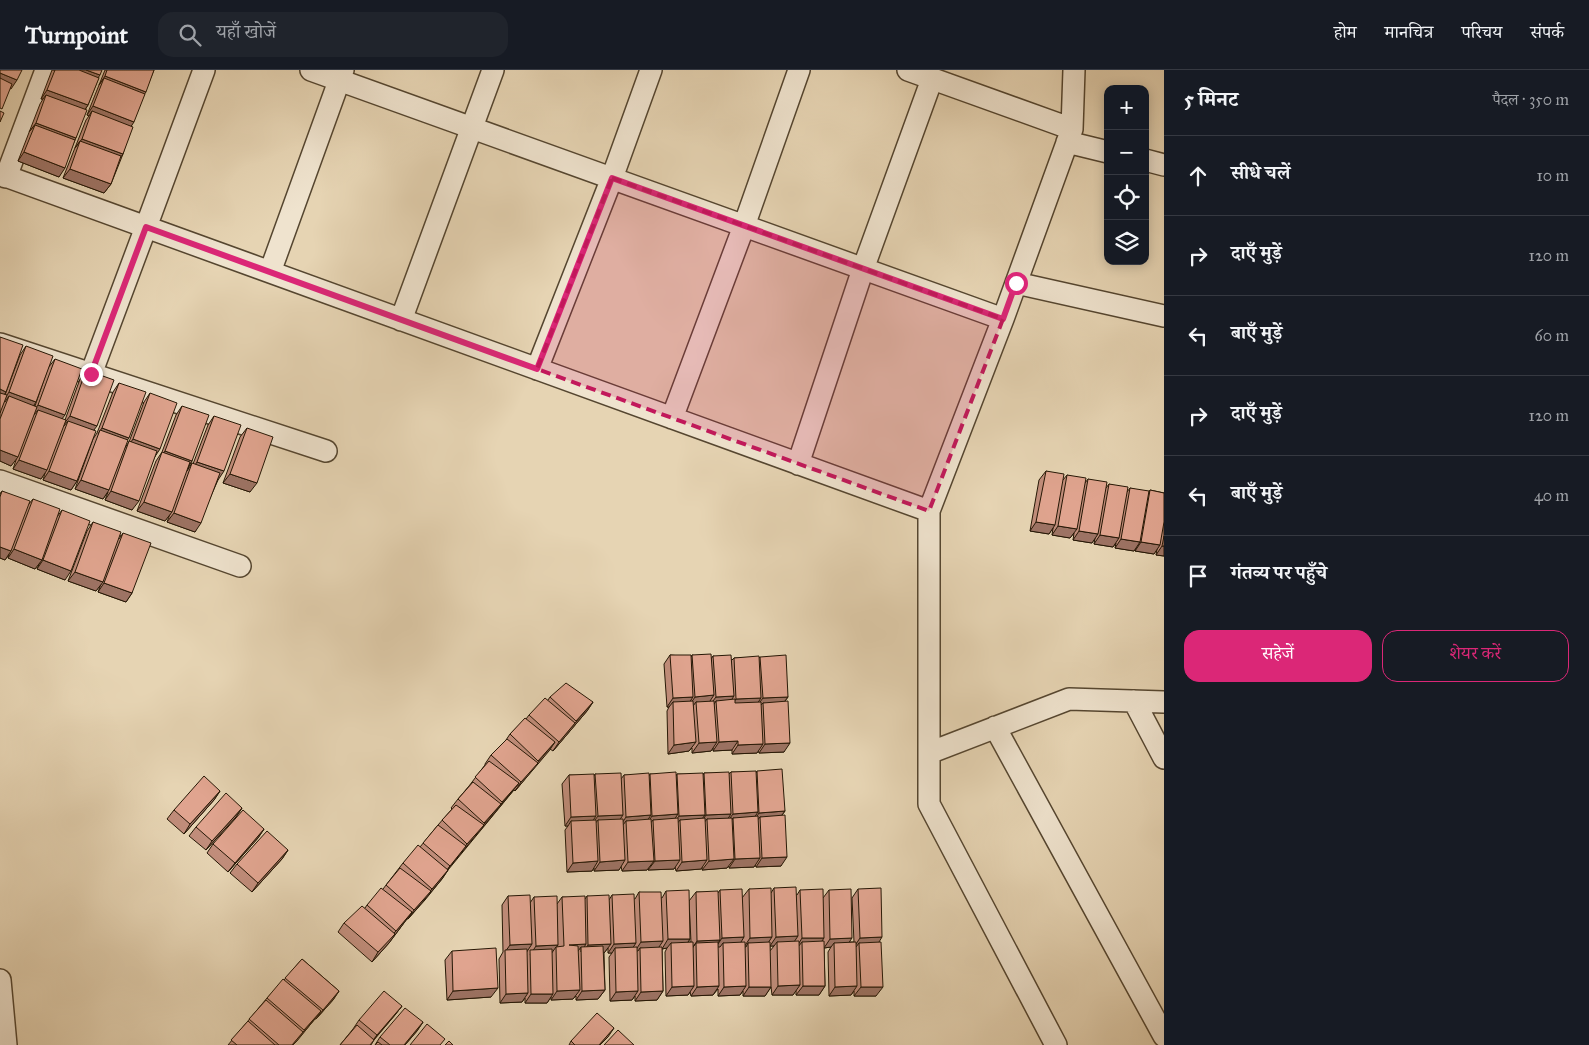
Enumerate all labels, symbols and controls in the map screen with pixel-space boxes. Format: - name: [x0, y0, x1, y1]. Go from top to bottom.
- search box: [158, 12, 508, 57]
- text: Turnpoint: [25, 20, 128, 50]
- text: यहाँ खोजें: [216, 20, 276, 43]
- icon: search: [176, 21, 204, 49]
- text: होम: [1334, 21, 1357, 43]
- text: मानचित्र: [1385, 21, 1433, 43]
- text: परिचय: [1461, 21, 1502, 43]
- text: संपर्क: [1530, 21, 1564, 43]
- map controls: [1104, 85, 1149, 265]
- button: +: [1104, 85, 1149, 130]
- text: 5 मिनट: [1184, 86, 1238, 112]
- text: पैदल · 350 m: [1492, 90, 1569, 109]
- button: −: [1104, 130, 1149, 175]
- text: सीधे चलें: [1231, 161, 1290, 184]
- icon: ahead: [1184, 162, 1212, 190]
- text: 10 m: [1537, 166, 1569, 185]
- button: locate: [1104, 175, 1149, 220]
- button: layers: [1104, 220, 1149, 265]
- text: दाएँ मुड़ें: [1231, 241, 1282, 264]
- icon: right: [1184, 242, 1212, 270]
- text: 120 m: [1529, 246, 1569, 265]
- route start: [1005, 272, 1028, 295]
- text: बाएँ मुड़ें: [1231, 321, 1282, 344]
- icon: left: [1184, 322, 1212, 350]
- text: 60 m: [1535, 326, 1569, 345]
- route end: [80, 363, 103, 386]
- text: दाएँ मुड़ें: [1231, 401, 1282, 424]
- icon: right: [1184, 402, 1212, 430]
- text: 120 m: [1529, 406, 1569, 425]
- text: बाएँ मुड़ें: [1231, 481, 1282, 504]
- icon: left: [1184, 482, 1212, 510]
- text: 40 m: [1534, 486, 1569, 505]
- text: गंतव्य पर पहुँचे: [1231, 561, 1327, 584]
- icon: arrive: [1184, 562, 1212, 590]
- button: सहेजें: [1184, 630, 1372, 682]
- button: शेयर करें: [1382, 630, 1569, 682]

